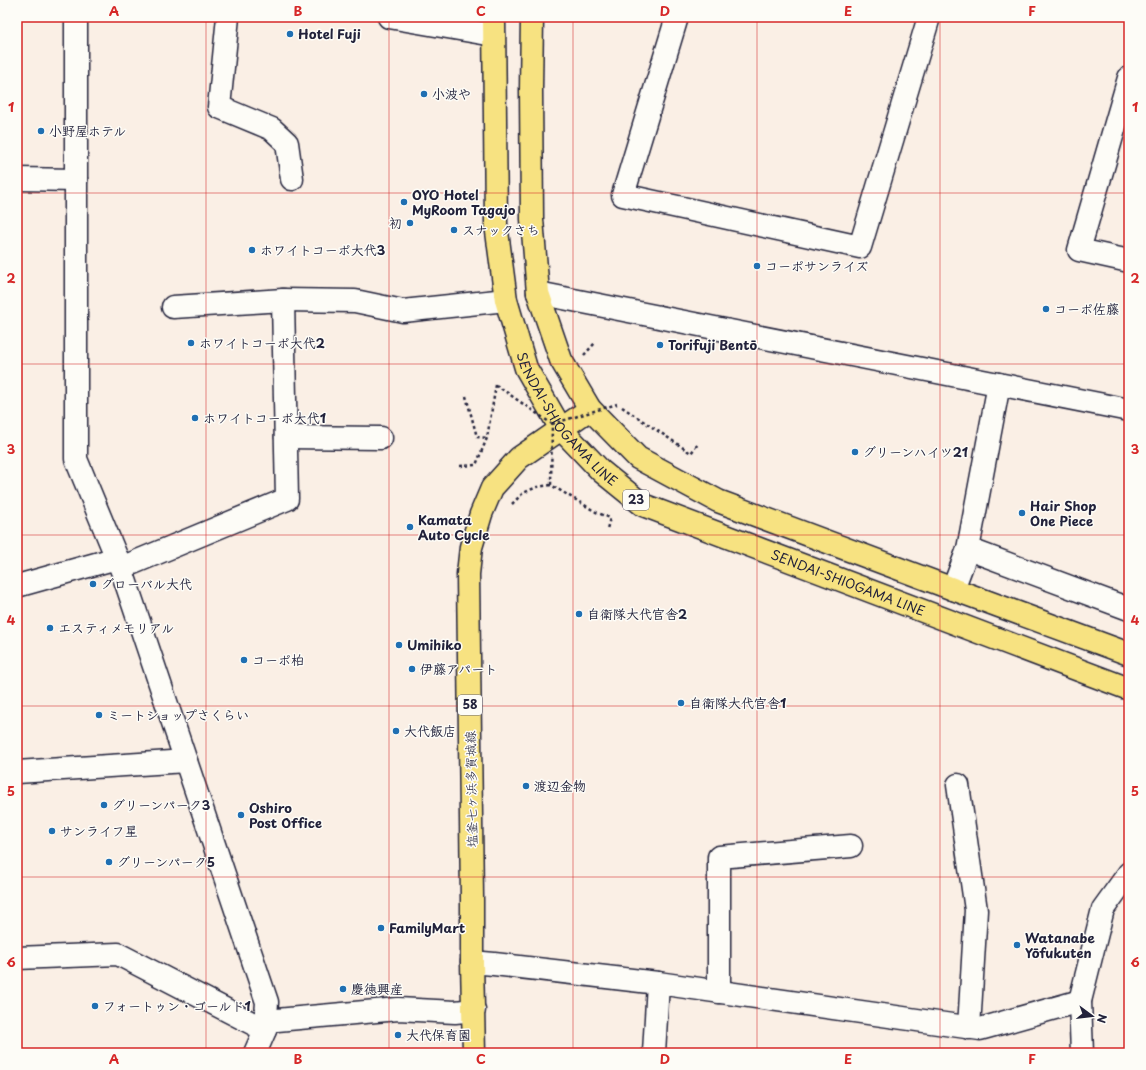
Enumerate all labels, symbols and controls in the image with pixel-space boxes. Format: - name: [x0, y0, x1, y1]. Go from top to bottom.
- text: A: [109, 1, 119, 20]
- text: B: [294, 1, 303, 20]
- text: C: [476, 1, 486, 20]
- text: D: [660, 1, 670, 20]
- text: E: [844, 1, 852, 20]
- text: F: [1028, 1, 1036, 20]
- place label: Hotel Fuji: [298, 24, 361, 43]
- marker: Hotel Fuji: [285, 29, 295, 39]
- place label: 小波や: [432, 84, 471, 103]
- marker: 小波や: [419, 89, 429, 99]
- text: 1: [8, 97, 14, 116]
- text: 1: [1132, 97, 1138, 116]
- place label: 小野屋ホテル: [49, 121, 126, 140]
- marker: 小野屋ホテル: [36, 126, 46, 136]
- place label: OYO Hotel MyRoom Tagajo: [412, 185, 516, 219]
- marker: OYO Hotel MyRoom Tagajo: [399, 197, 409, 207]
- place label: 初: [389, 213, 402, 232]
- marker: 初: [405, 218, 415, 228]
- place label: スナックさち: [462, 220, 540, 239]
- marker: スナックさち: [449, 225, 459, 235]
- place label: ホワイトコーポ大代3: [260, 240, 386, 259]
- marker: ホワイトコーポ大代3: [247, 245, 257, 255]
- place label: コーポサンライズ: [765, 256, 868, 275]
- marker: コーポサンライズ: [752, 261, 762, 271]
- text: 2: [6, 268, 16, 287]
- text: 2: [1130, 268, 1140, 287]
- place label: コーポ佐藤: [1054, 299, 1119, 318]
- marker: コーポ佐藤: [1041, 304, 1051, 314]
- place label: ホワイトコーポ大代2: [199, 333, 325, 352]
- place label: Torifuji Bentō: [668, 335, 757, 354]
- marker: ホワイトコーポ大代2: [186, 338, 196, 348]
- marker: Torifuji Bentō: [655, 340, 665, 350]
- street label: SENDAI-SHIOGAMA LINE: [513, 350, 622, 490]
- place label: ホワイトコーポ大代1: [203, 408, 326, 427]
- marker: ホワイトコーポ大代1: [190, 413, 200, 423]
- text: 3: [7, 439, 16, 458]
- text: 3: [1131, 439, 1140, 458]
- place label: グリーンハイツ21: [863, 442, 968, 461]
- marker: グリーンハイツ21: [850, 447, 860, 457]
- road number: 23: [623, 490, 649, 510]
- place label: Hair Shop One Piece: [1030, 496, 1096, 530]
- marker: Hair Shop One Piece: [1017, 508, 1027, 518]
- place label: Kamata Auto Cycle: [418, 510, 490, 544]
- marker: Kamata Auto Cycle: [405, 522, 415, 532]
- street label: SENDAI-SHIOGAMA LINE: [768, 544, 928, 620]
- place label: グローバル大代: [101, 574, 192, 593]
- marker: グローバル大代: [88, 579, 98, 589]
- place label: 自衛隊大代官舎2: [587, 604, 687, 623]
- marker: 自衛隊大代官舎2: [574, 609, 584, 619]
- text: 4: [7, 610, 16, 629]
- text: 4: [1131, 610, 1140, 629]
- place label: エスティメモリアル: [58, 618, 174, 637]
- marker: エスティメモリアル: [45, 623, 55, 633]
- place label: Umihiko: [407, 635, 462, 654]
- marker: Umihiko: [394, 640, 404, 650]
- place label: コーポ柏: [252, 650, 304, 669]
- marker: コーポ柏: [239, 655, 249, 665]
- place label: 伊藤アパート: [420, 659, 497, 678]
- marker: 伊藤アパート: [407, 664, 417, 674]
- place label: 自衛隊大代官舎1: [689, 693, 786, 712]
- road number: 58: [458, 695, 482, 715]
- marker: 自衛隊大代官舎1: [676, 698, 686, 708]
- place label: ミートショップさくらい: [107, 705, 249, 724]
- marker: ミートショップさくらい: [94, 710, 104, 720]
- place label: 大代飯店: [404, 721, 456, 740]
- marker: 大代飯店: [391, 726, 401, 736]
- street label: 塩釜七ヶ浜多賀城線: [460, 729, 481, 848]
- place label: 渡辺金物: [534, 776, 586, 795]
- text: 5: [7, 781, 15, 800]
- marker: 渡辺金物: [521, 781, 531, 791]
- text: 5: [1131, 781, 1139, 800]
- place label: グリーンパーク3: [112, 795, 211, 814]
- place label: Oshiro Post Office: [249, 798, 322, 832]
- marker: グリーンパーク3: [99, 800, 109, 810]
- marker: Oshiro Post Office: [236, 810, 246, 820]
- place label: サンライフ星: [60, 821, 138, 840]
- marker: サンライフ星: [47, 826, 57, 836]
- place label: グリーンパーク5: [117, 852, 215, 871]
- marker: グリーンパーク5: [104, 857, 114, 867]
- place label: FamilyMart: [389, 918, 465, 937]
- marker: FamilyMart: [376, 923, 386, 933]
- place label: Watanabe Yōfukuten: [1025, 928, 1095, 962]
- marker: Watanabe Yōfukuten: [1012, 940, 1022, 950]
- text: 6: [6, 952, 16, 971]
- text: 6: [1130, 952, 1140, 971]
- place label: 慶徳興産: [351, 979, 403, 998]
- marker: 慶徳興産: [338, 984, 348, 994]
- place label: フォートゥン・ゴールド1: [103, 996, 251, 1015]
- north arrow: [1072, 996, 1112, 1036]
- marker: フォートゥン・ゴールド1: [90, 1001, 100, 1011]
- text: N: [1093, 1012, 1111, 1025]
- place label: 大代保育園: [406, 1025, 471, 1044]
- marker: 大代保育園: [393, 1030, 403, 1040]
- text: A: [109, 1049, 119, 1068]
- text: B: [294, 1049, 303, 1068]
- text: C: [476, 1049, 486, 1068]
- text: D: [660, 1049, 670, 1068]
- text: E: [844, 1049, 852, 1068]
- text: F: [1028, 1049, 1036, 1068]

